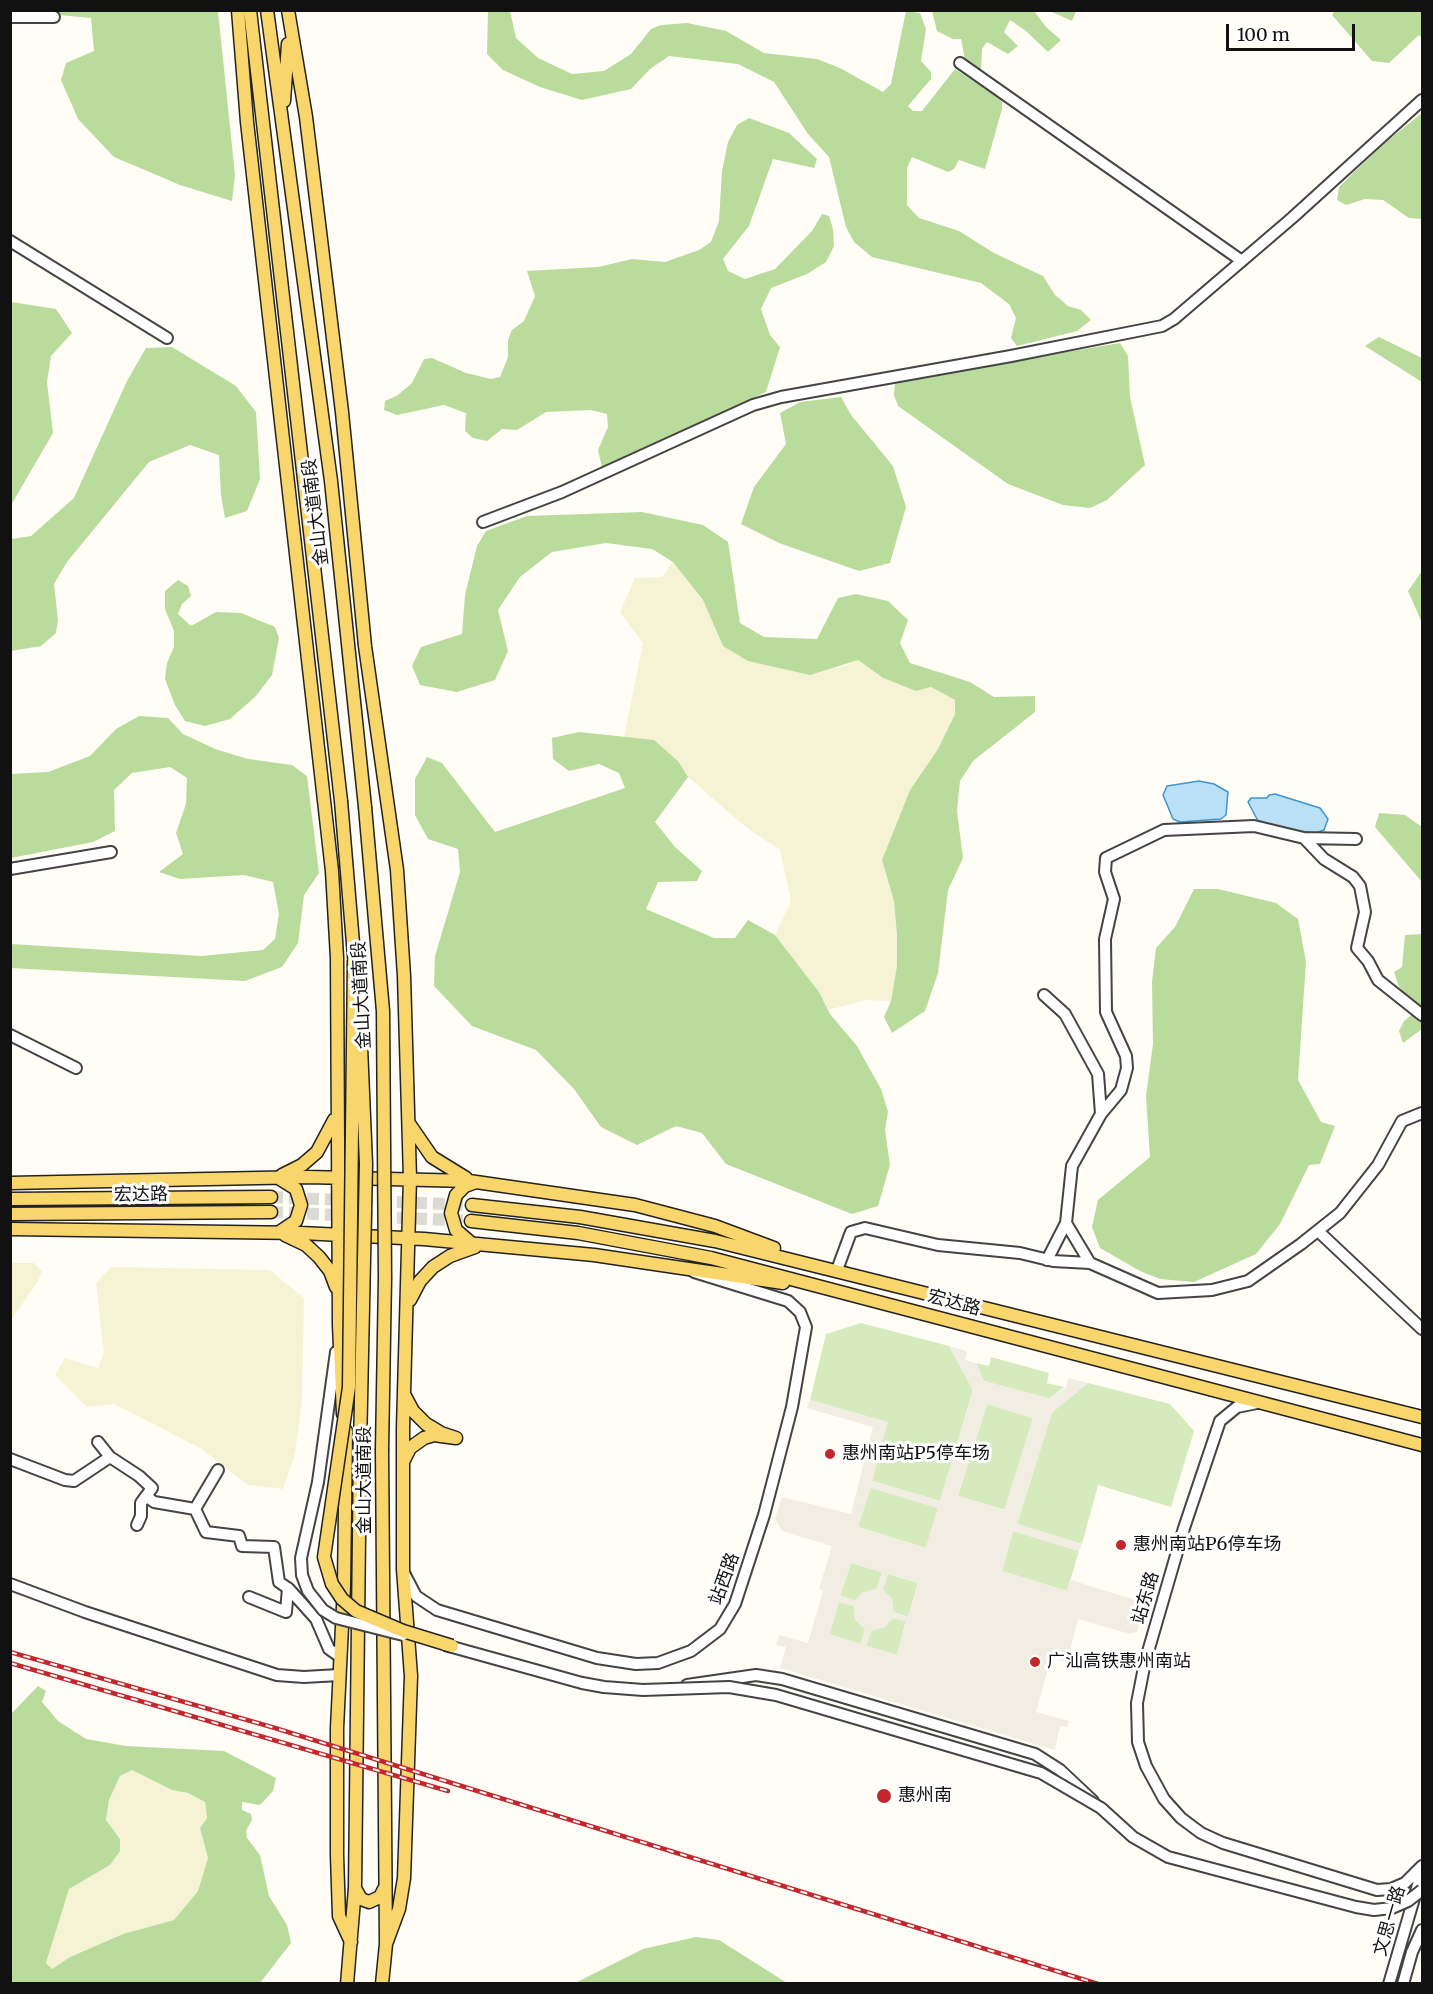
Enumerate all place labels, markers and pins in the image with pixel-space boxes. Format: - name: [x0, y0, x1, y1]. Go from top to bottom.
- place label: 惠州南站P5停车场: [842, 1443, 990, 1465]
- marker: 惠州南站P5停车场: [823, 1447, 837, 1461]
- place label: 惠州南站P6停车场: [1133, 1534, 1281, 1556]
- marker: 惠州南站P6停车场: [1114, 1538, 1128, 1552]
- place label: 广汕高铁惠州南站: [1047, 1651, 1191, 1673]
- marker: 广汕高铁惠州南站: [1028, 1655, 1042, 1669]
- place label: 惠州南: [898, 1785, 952, 1807]
- marker: 惠州南: [875, 1787, 893, 1805]

